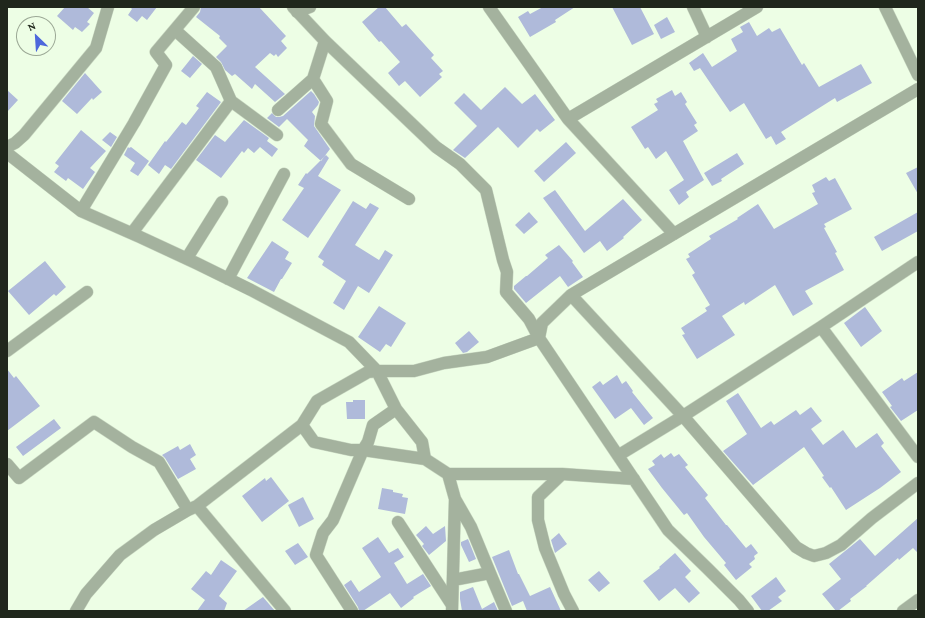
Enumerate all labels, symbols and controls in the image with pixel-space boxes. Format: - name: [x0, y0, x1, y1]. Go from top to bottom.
- north arrow: [16, 16, 56, 56]
- text: N: [25, 19, 37, 33]

